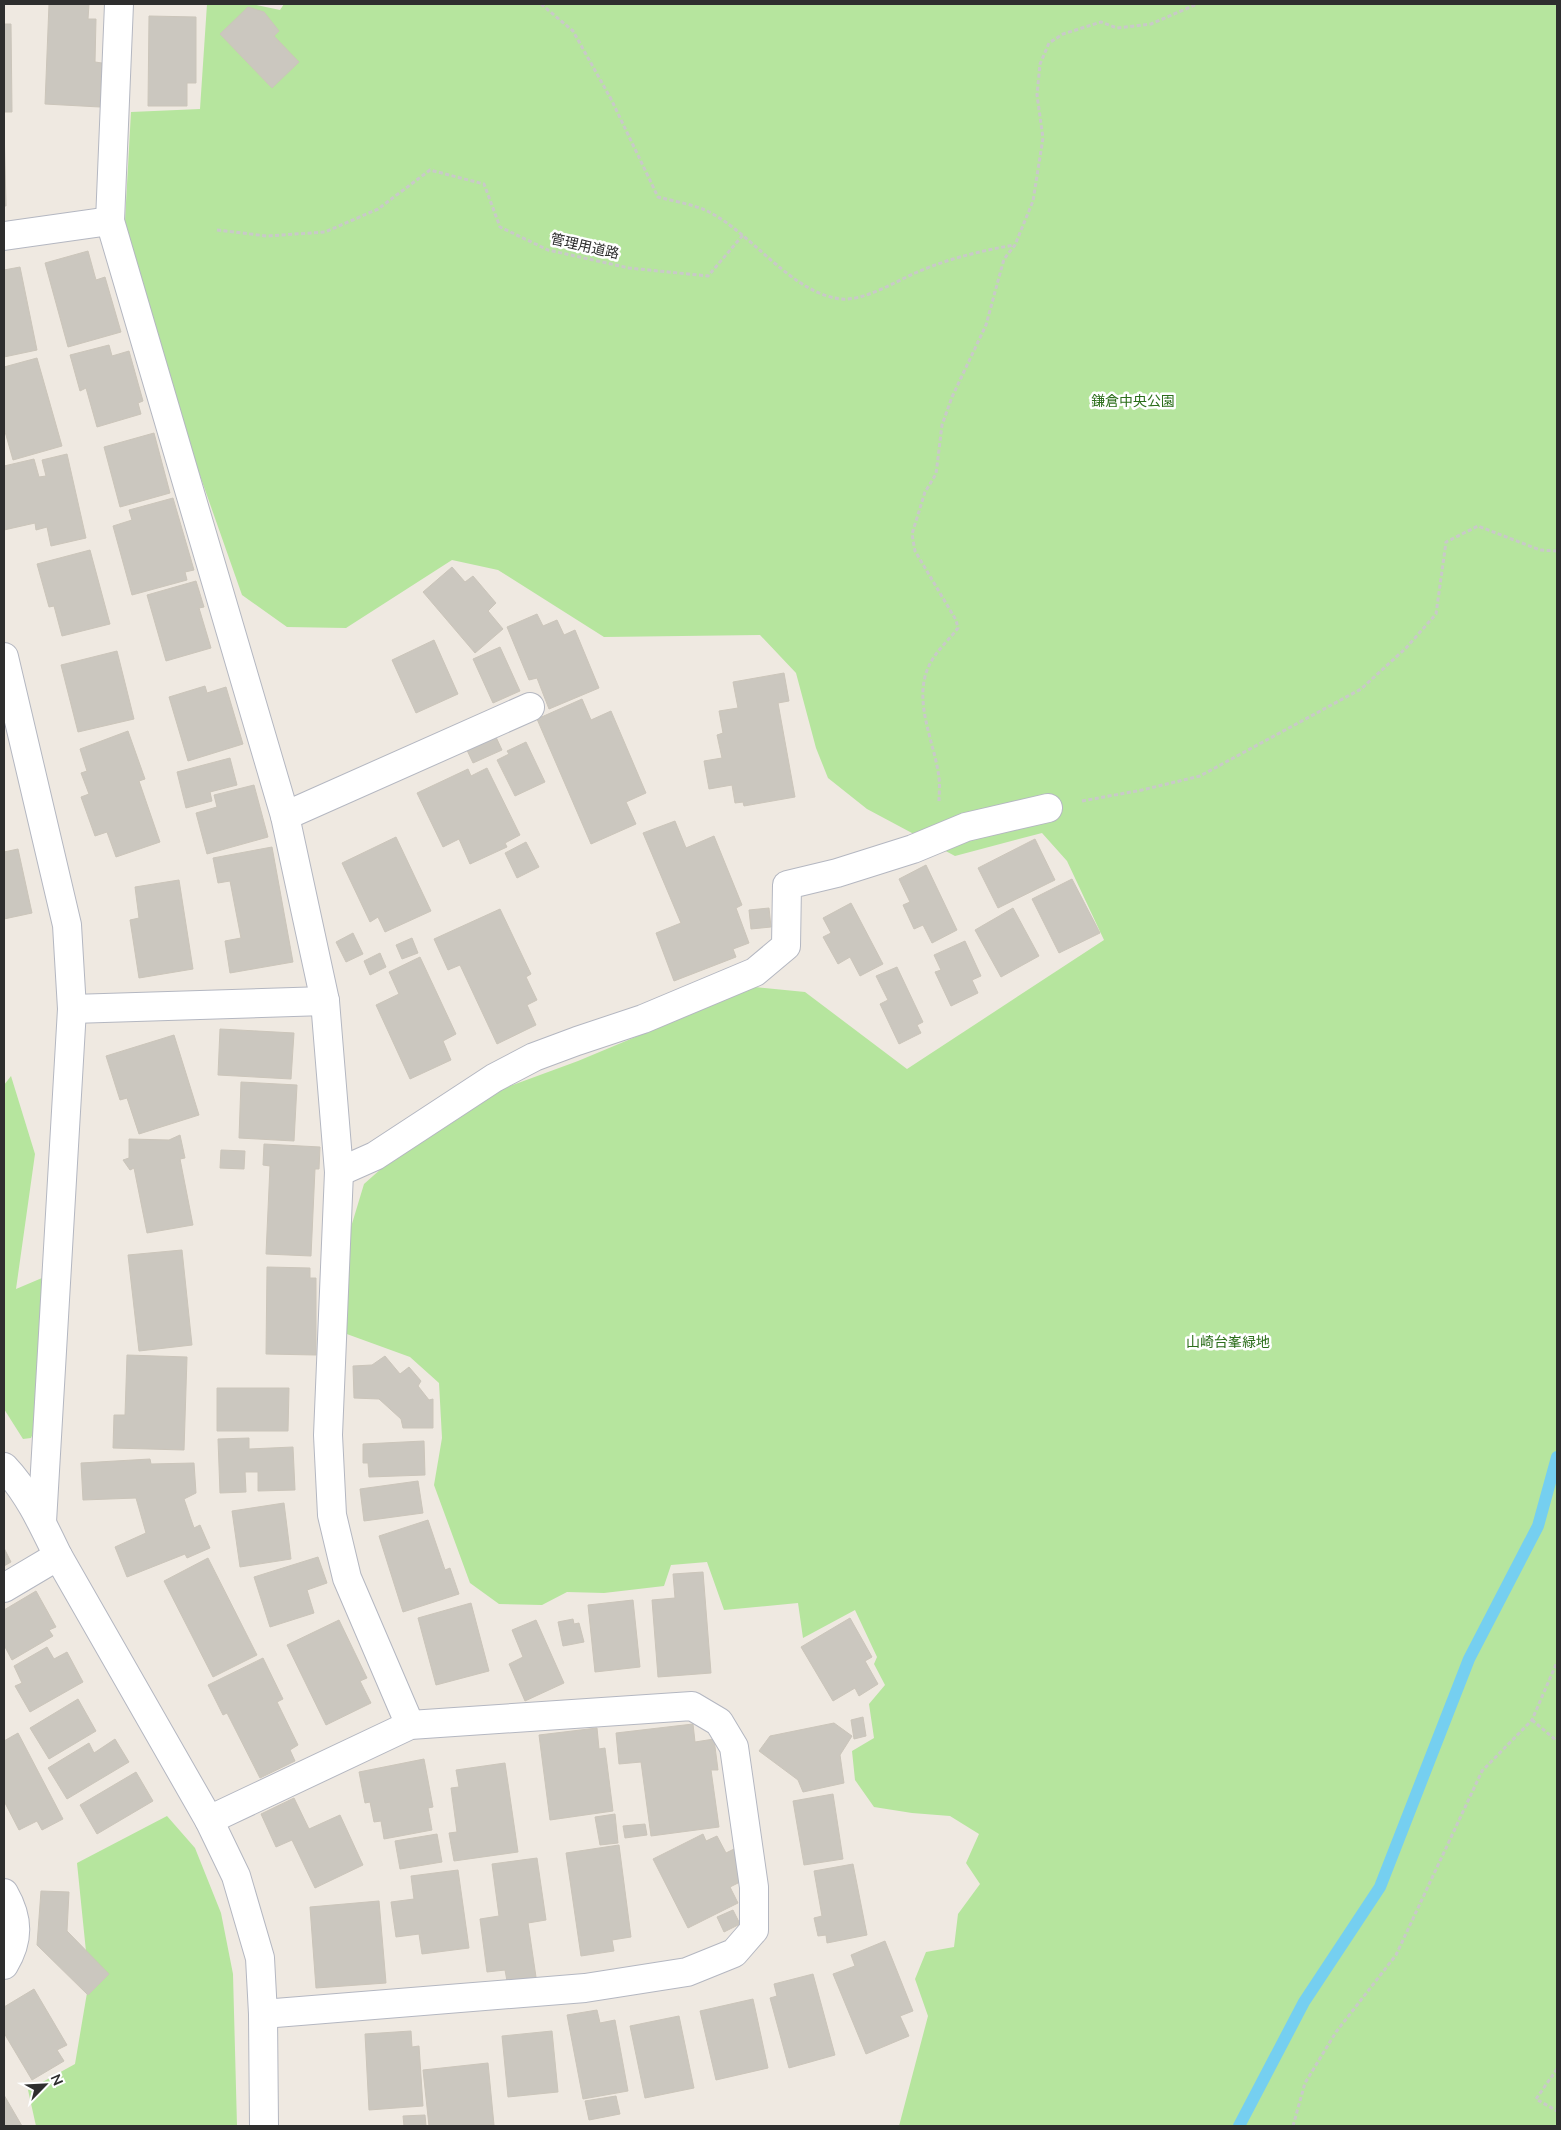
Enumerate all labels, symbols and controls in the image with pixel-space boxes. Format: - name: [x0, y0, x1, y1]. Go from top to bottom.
- street label: 管理用道路: [549, 229, 621, 263]
- park label: 鎌倉中央公園: [1091, 392, 1175, 410]
- park label: 山崎台峯緑地: [1186, 1333, 1270, 1351]
- north arrow: [20, 2060, 70, 2110]
- text: N: [47, 2071, 67, 2088]

